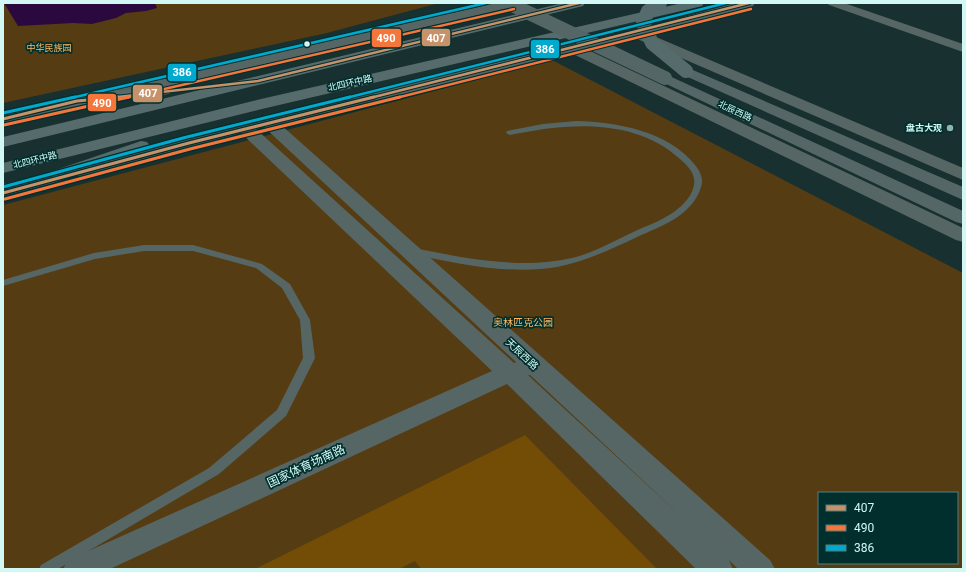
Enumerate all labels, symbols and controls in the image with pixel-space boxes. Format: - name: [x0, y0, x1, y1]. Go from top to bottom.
- line badge: 490: [371, 28, 402, 48]
- line badge: 407: [421, 28, 451, 47]
- text: 490: [377, 32, 395, 45]
- text: 407: [427, 32, 445, 45]
- unlabelled marker: [302, 39, 312, 49]
- line badge: 386: [530, 39, 560, 59]
- park label: 中华民族园: [26, 42, 72, 53]
- text: 386: [536, 43, 554, 56]
- line badge: 386: [167, 63, 197, 82]
- text: 386: [173, 66, 191, 79]
- street label: 北四环中路: [327, 73, 373, 93]
- line badge: 407: [132, 84, 163, 103]
- text: 407: [139, 87, 157, 100]
- line badge: 490: [87, 93, 117, 112]
- text: 490: [93, 97, 111, 110]
- street label: 北辰西路: [717, 99, 753, 123]
- place label: 盘古大观: [906, 123, 942, 133]
- marker: 盘古大观: [945, 123, 955, 133]
- street label: 北四环中路: [12, 150, 58, 170]
- park label: 奥林匹克公园: [493, 317, 553, 328]
- street label: 天辰西路: [504, 336, 540, 372]
- street label: 国家体育场南路: [265, 442, 347, 490]
- legend: [818, 492, 958, 564]
- text: 407: [854, 501, 874, 515]
- text: 490: [854, 521, 874, 535]
- text: 386: [854, 541, 874, 555]

